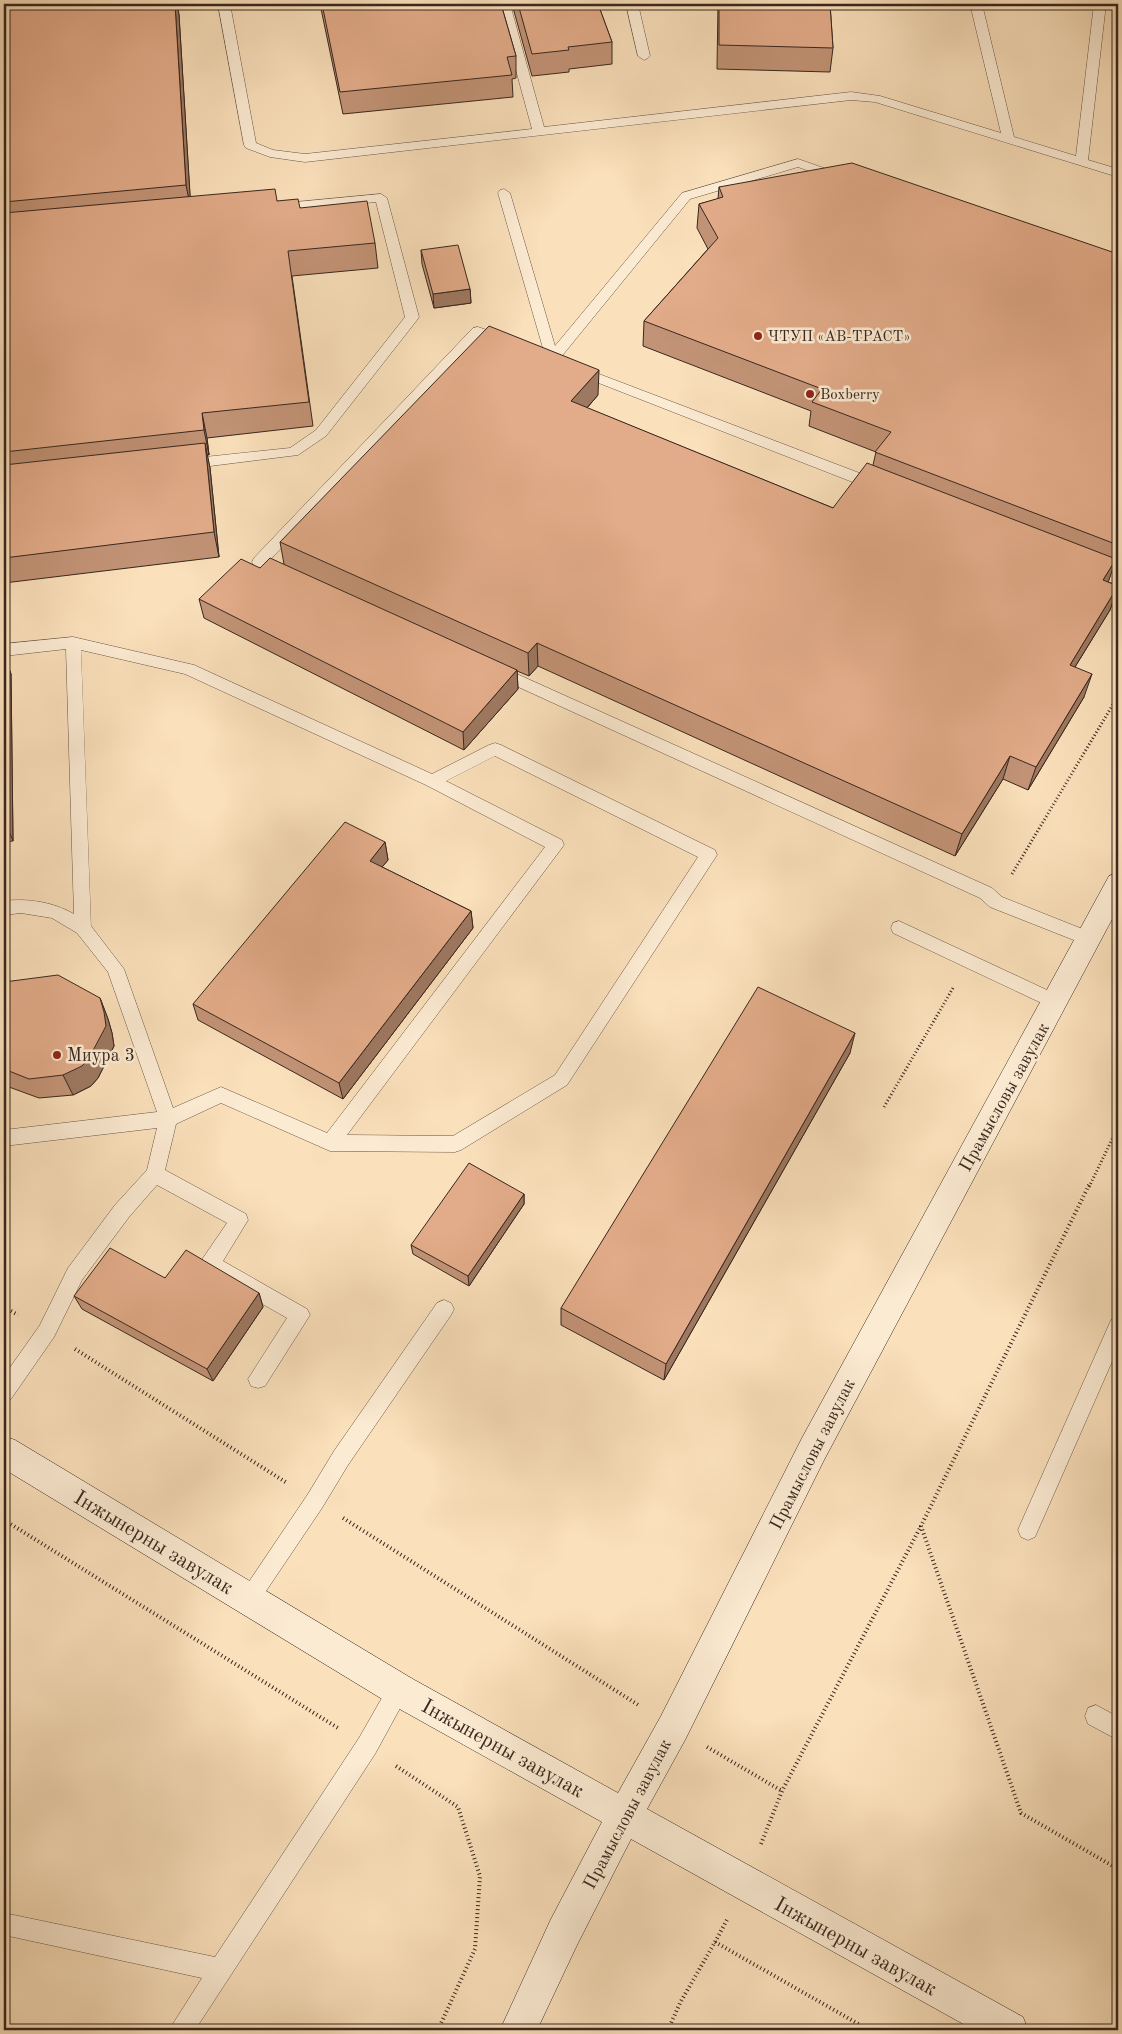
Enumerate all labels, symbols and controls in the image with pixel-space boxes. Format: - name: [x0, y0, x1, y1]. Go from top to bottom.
- marker: ЧТУП «АВ-ТРАСТ»: [752, 330, 764, 342]
- place label: ЧТУП «АВ-ТРАСТ»: [768, 330, 910, 345]
- marker: Boxberry: [804, 388, 816, 400]
- place label: Boxberry: [820, 388, 880, 403]
- street label: Прамысловы завулак: [957, 1020, 1053, 1175]
- place label: Миура 3: [67, 1047, 135, 1065]
- marker: Миура 3: [51, 1049, 63, 1061]
- street label: Прамысловы завулак: [767, 1376, 859, 1533]
- street label: Інжынерны завулак: [70, 1487, 237, 1599]
- street label: Інжынерны завулак: [418, 1696, 587, 1803]
- street label: Прамысловы завулак: [581, 1737, 675, 1892]
- street label: Інжынерны завулак: [771, 1894, 940, 2001]

